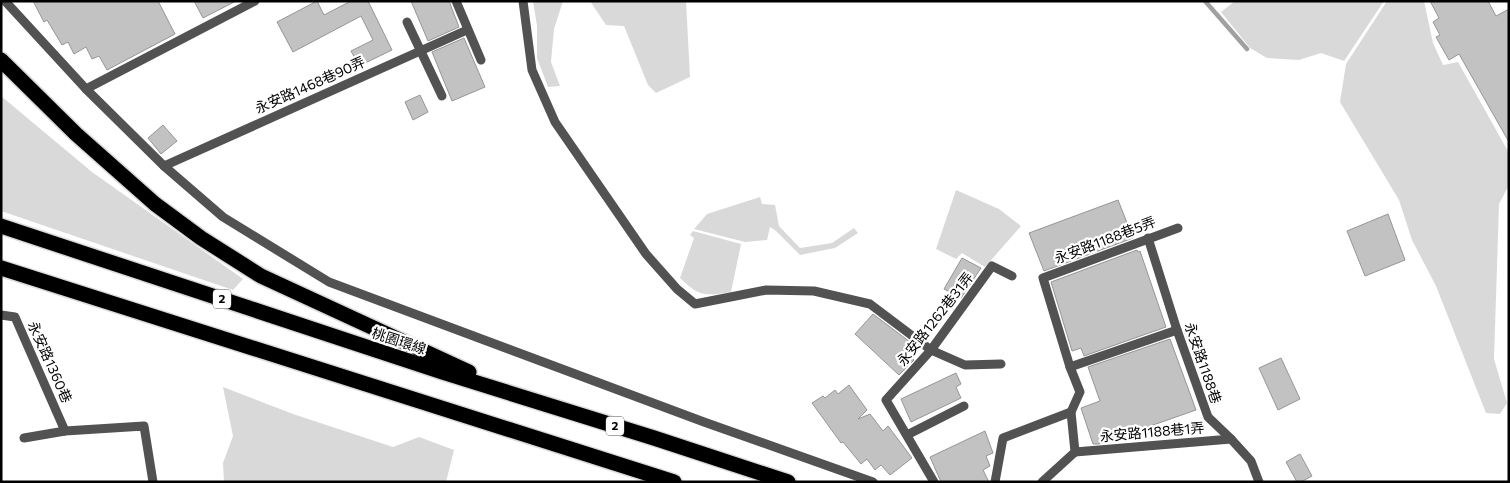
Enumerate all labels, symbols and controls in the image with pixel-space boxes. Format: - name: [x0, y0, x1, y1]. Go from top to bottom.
- street label: 永安路1468巷90弄: [252, 53, 368, 117]
- street label: 永安路1188巷5弄: [1052, 212, 1158, 267]
- street label: 永安路1262巷31弄: [893, 269, 976, 369]
- road number: 2: [213, 290, 231, 308]
- street label: 永安路1360巷: [25, 318, 76, 405]
- street label: 永安路1188巷: [1182, 320, 1225, 406]
- street label: 桃園環線: [370, 324, 428, 357]
- road number: 2: [606, 416, 624, 436]
- street label: 永安路1188巷1弄: [1099, 418, 1205, 445]

